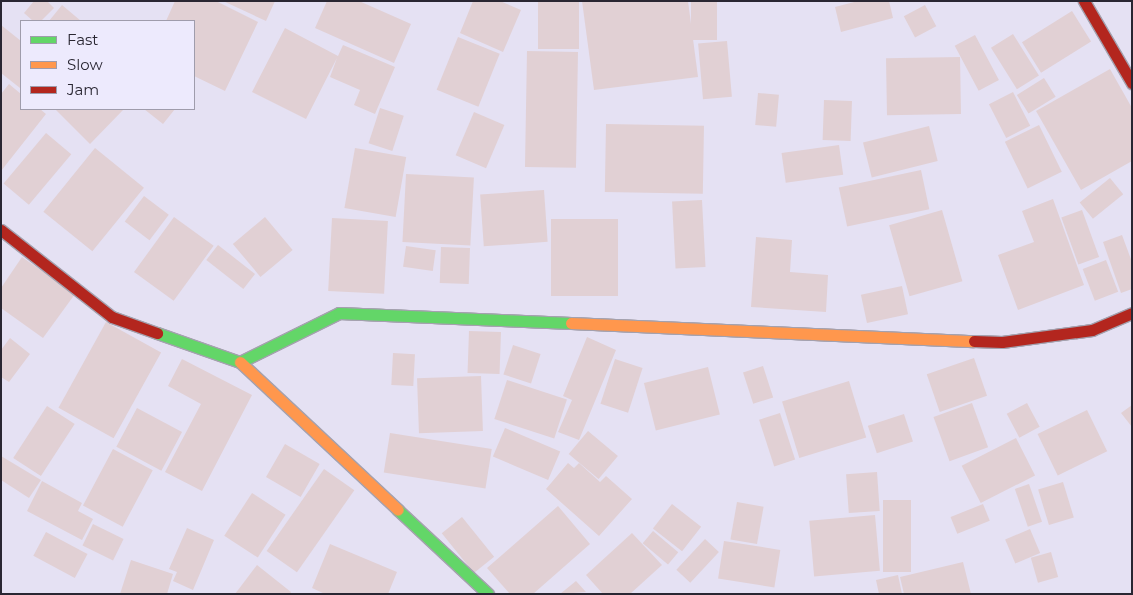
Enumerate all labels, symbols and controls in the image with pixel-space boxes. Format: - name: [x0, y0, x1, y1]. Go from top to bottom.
- legend: [20, 20, 195, 110]
- text: Fast: [67, 30, 98, 49]
- text: Slow: [67, 55, 103, 74]
- text: Jam: [67, 80, 99, 99]

